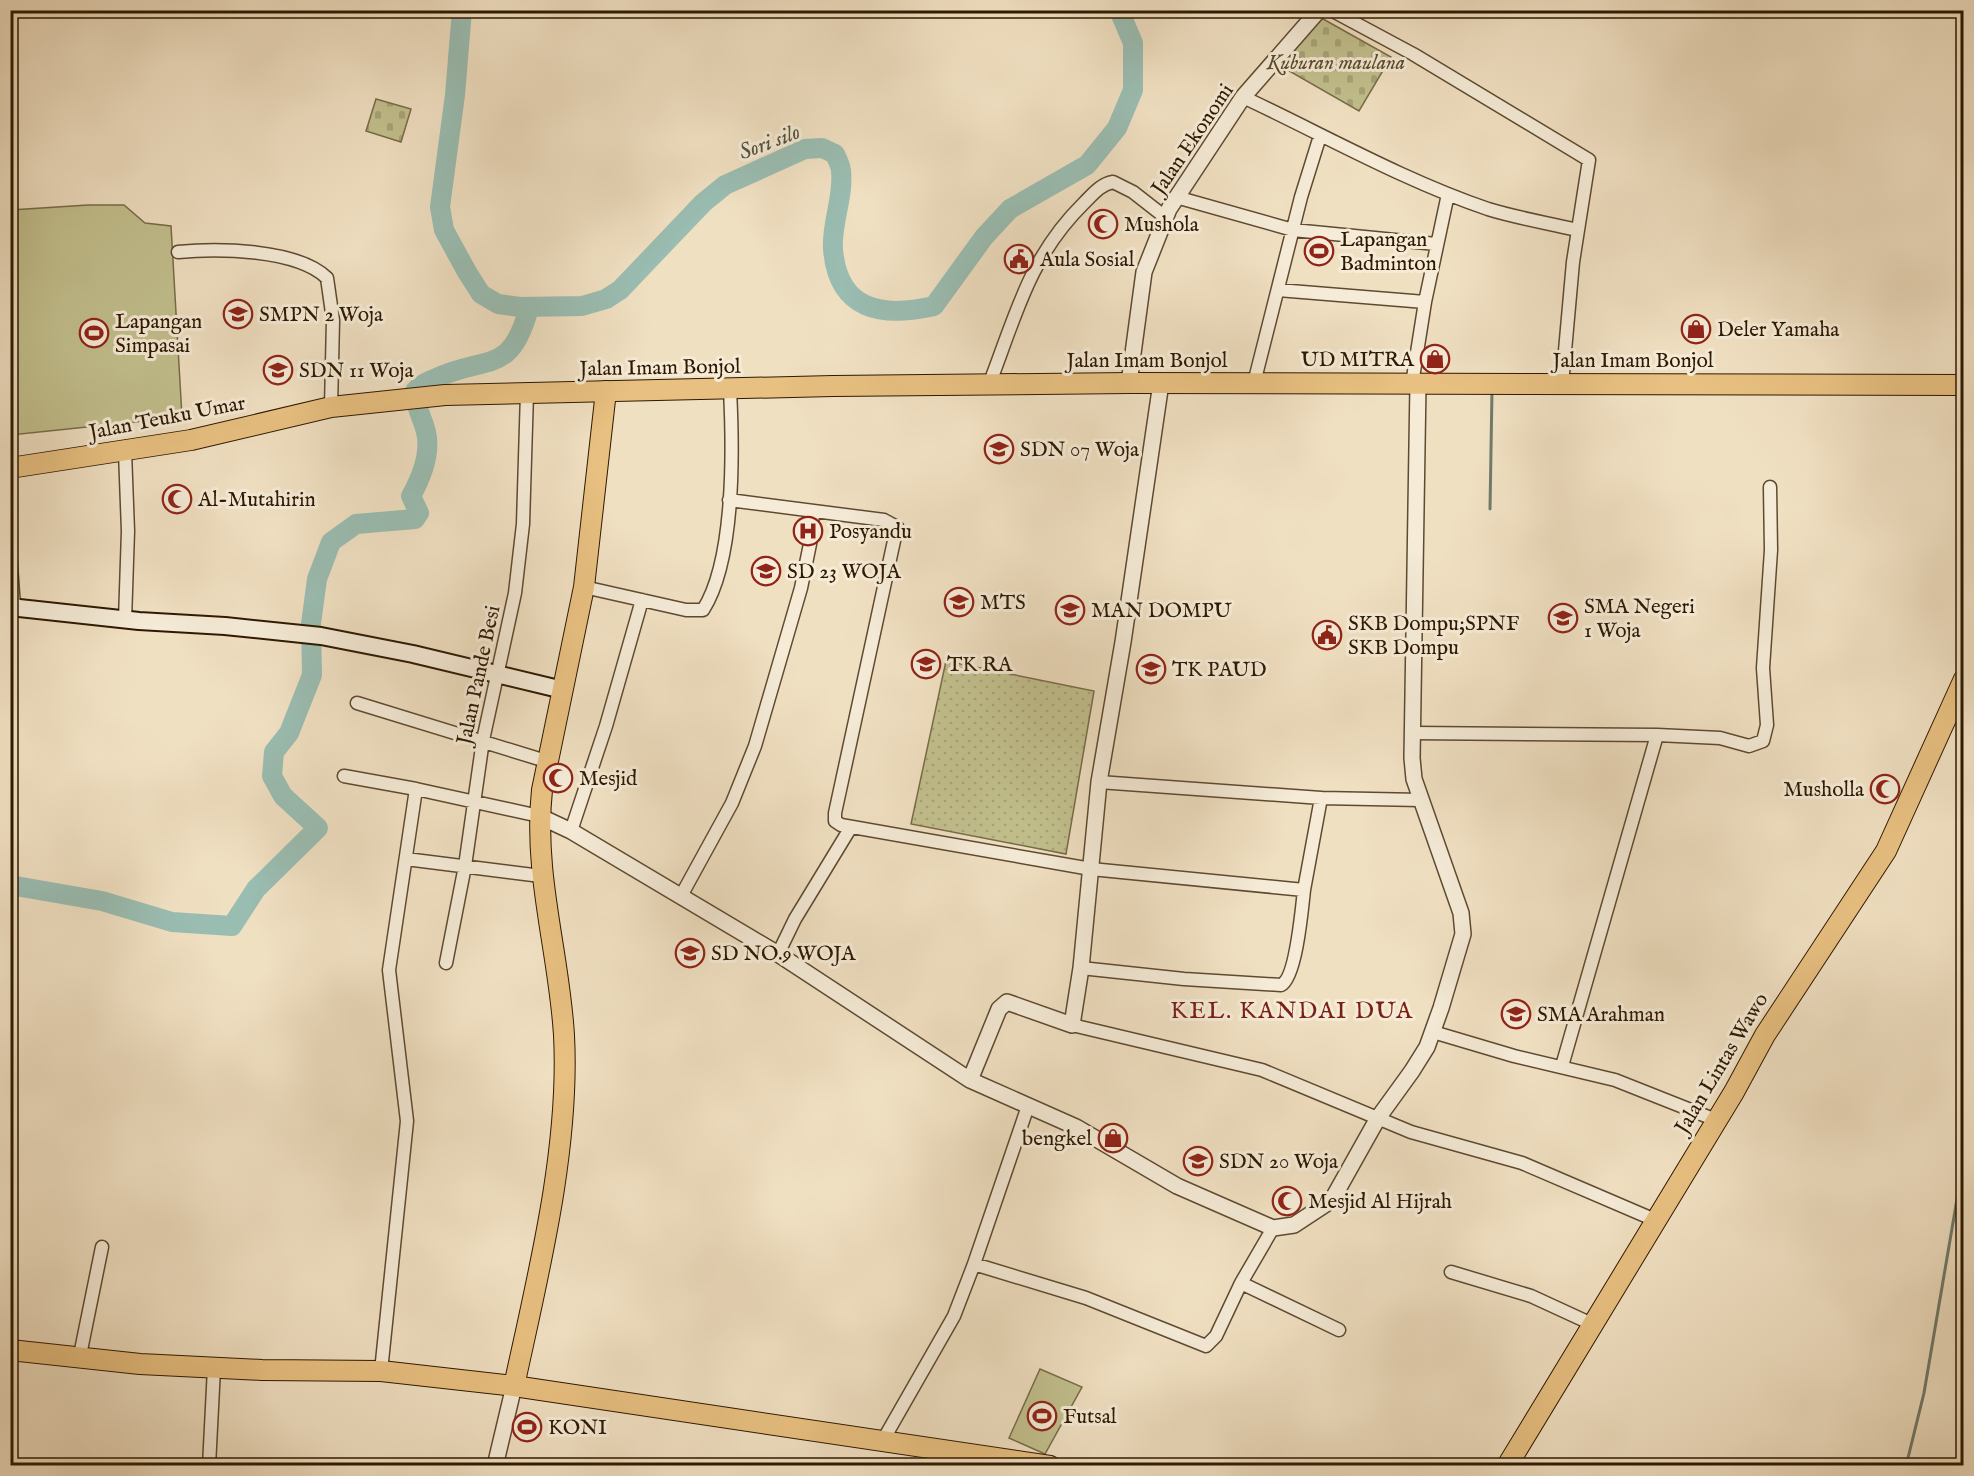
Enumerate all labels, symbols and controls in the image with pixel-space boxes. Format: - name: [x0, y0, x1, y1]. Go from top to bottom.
- park label: Kuburan maulana: [1266, 50, 1405, 77]
- street label: Jalan Ekonomi: [1145, 79, 1240, 202]
- water label: Sori silo: [735, 118, 804, 167]
- mosque icon: Mushola: [1087, 208, 1119, 240]
- place label: Mushola: [1124, 212, 1200, 239]
- place label: Lapangan Badminton: [1340, 227, 1437, 278]
- sports icon: Lapangan Badminton: [1303, 235, 1335, 267]
- public building icon: Aula Sosial: [1003, 243, 1035, 275]
- place label: Aula Sosial: [1039, 247, 1135, 274]
- school or university icon: SMPN 2 Woja: [222, 298, 254, 330]
- place label: SMPN 2 Woja: [259, 302, 384, 329]
- place label: Lapangan Simpasai: [115, 309, 202, 360]
- shop icon: Deler Yamaha: [1680, 313, 1712, 345]
- sports icon: Lapangan Simpasai: [78, 317, 110, 349]
- place label: Deler Yamaha: [1717, 317, 1840, 344]
- shop icon: UD MITRA: [1419, 343, 1451, 375]
- place label: UD MITRA: [1301, 347, 1415, 374]
- street label: Jalan Imam Bonjol: [1064, 348, 1228, 375]
- street label: Jalan Imam Bonjol: [1550, 348, 1714, 375]
- school or university icon: SDN 11 Woja: [262, 354, 294, 386]
- street label: Jalan Imam Bonjol: [577, 354, 741, 383]
- place label: SDN 11 Woja: [299, 358, 414, 385]
- street label: Jalan Teuku Umar: [85, 390, 248, 447]
- school or university icon: SDN 07 Woja: [983, 433, 1015, 465]
- place label: SDN 07 Woja: [1020, 437, 1140, 464]
- mosque icon: Al-Mutahirin: [161, 483, 193, 515]
- place label: Al-Mutahirin: [197, 487, 316, 514]
- hospital icon: Posyandu: [792, 515, 824, 547]
- place label: Posyandu: [829, 519, 912, 546]
- school or university icon: SD 23 WOJA: [750, 555, 782, 587]
- place label: SD 23 WOJA: [787, 559, 901, 586]
- school or university icon: MTS: [943, 586, 975, 618]
- place label: MTS: [980, 590, 1026, 617]
- school or university icon: MAN DOMPU: [1054, 594, 1086, 626]
- place label: SMA Negeri 1 Woja: [1584, 594, 1695, 645]
- place label: MAN DOMPU: [1091, 598, 1232, 625]
- school or university icon: SMA Negeri 1 Woja: [1547, 602, 1579, 634]
- street label: Jalan Pande Besi: [451, 603, 507, 749]
- place label: SKB Dompu;SPNF SKB Dompu: [1348, 611, 1519, 662]
- public building icon: SKB Dompu;SPNF SKB Dompu: [1311, 619, 1343, 651]
- school or university icon: TK RA: [910, 648, 942, 680]
- place label: TK RA: [947, 652, 1013, 679]
- school or university icon: TK PAUD: [1135, 653, 1167, 685]
- place label: TK PAUD: [1172, 657, 1267, 684]
- mosque icon: Mesjid: [542, 762, 574, 794]
- place label: Mesjid: [579, 766, 638, 793]
- mosque icon: Musholla: [1869, 773, 1901, 805]
- place label: Musholla: [1783, 777, 1865, 804]
- school or university icon: SD NO.9 WOJA: [674, 937, 706, 969]
- place label: SD NO.9 WOJA: [711, 941, 856, 968]
- street label: Jalan Lintas Wawo: [1668, 988, 1775, 1141]
- district label: KEL. KANDAI DUA: [1170, 996, 1414, 1027]
- school or university icon: SMA Arahman: [1500, 998, 1532, 1030]
- place label: SMA Arahman: [1537, 1002, 1665, 1029]
- shop icon: bengkel: [1097, 1122, 1129, 1154]
- place label: bengkel: [1022, 1126, 1092, 1153]
- school or university icon: SDN 20 Woja: [1182, 1145, 1214, 1177]
- place label: SDN 20 Woja: [1219, 1149, 1339, 1176]
- mosque icon: Mesjid Al Hijrah: [1271, 1185, 1303, 1217]
- place label: Mesjid Al Hijrah: [1308, 1189, 1452, 1216]
- sports icon: Futsal: [1026, 1400, 1058, 1432]
- place label: Futsal: [1063, 1404, 1117, 1431]
- sports icon: KONI: [511, 1411, 543, 1443]
- place label: KONI: [548, 1415, 607, 1442]

